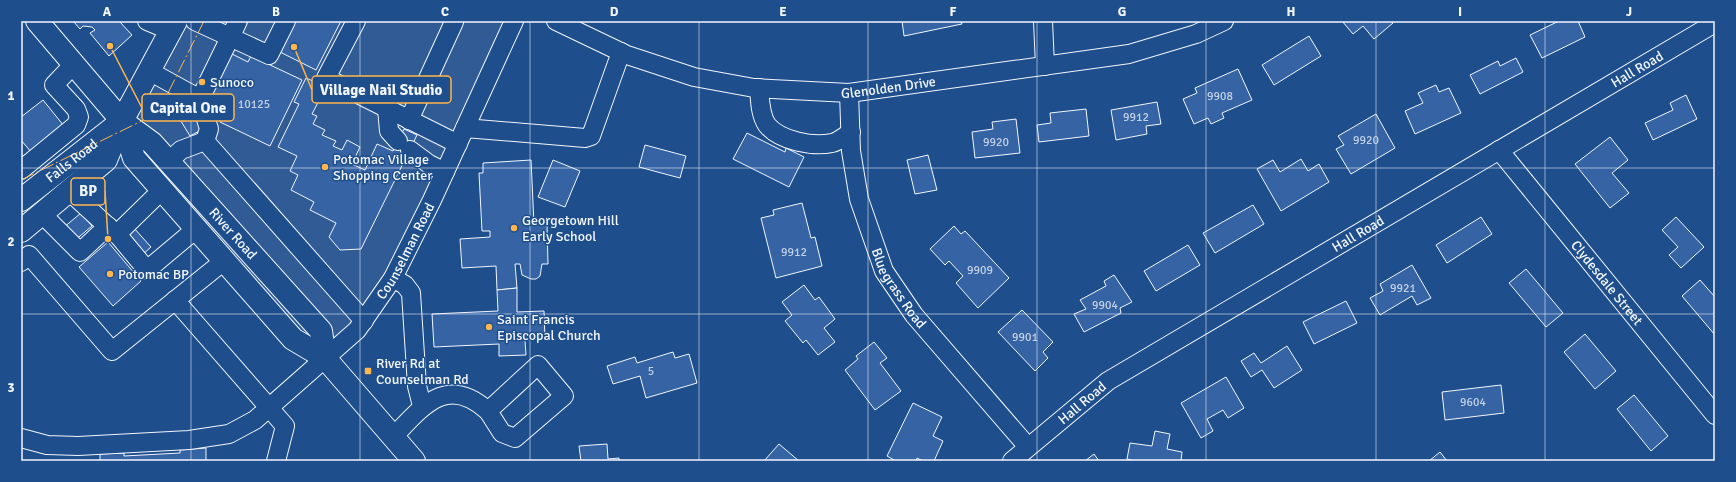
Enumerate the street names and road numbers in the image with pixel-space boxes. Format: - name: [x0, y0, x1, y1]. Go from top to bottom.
- street label: Hall Road: [1608, 47, 1666, 91]
- street label: Glenolden Drive: [840, 73, 937, 102]
- street label: Falls Road: [42, 135, 101, 186]
- street label: Counselman Road: [372, 200, 438, 303]
- street label: River Road: [206, 204, 261, 263]
- street label: Hall Road: [1329, 212, 1387, 256]
- street label: Clydesdale Street: [1567, 237, 1647, 329]
- street label: Bluegrass Road: [868, 246, 930, 332]
- street label: Hall Road: [1054, 378, 1110, 428]

